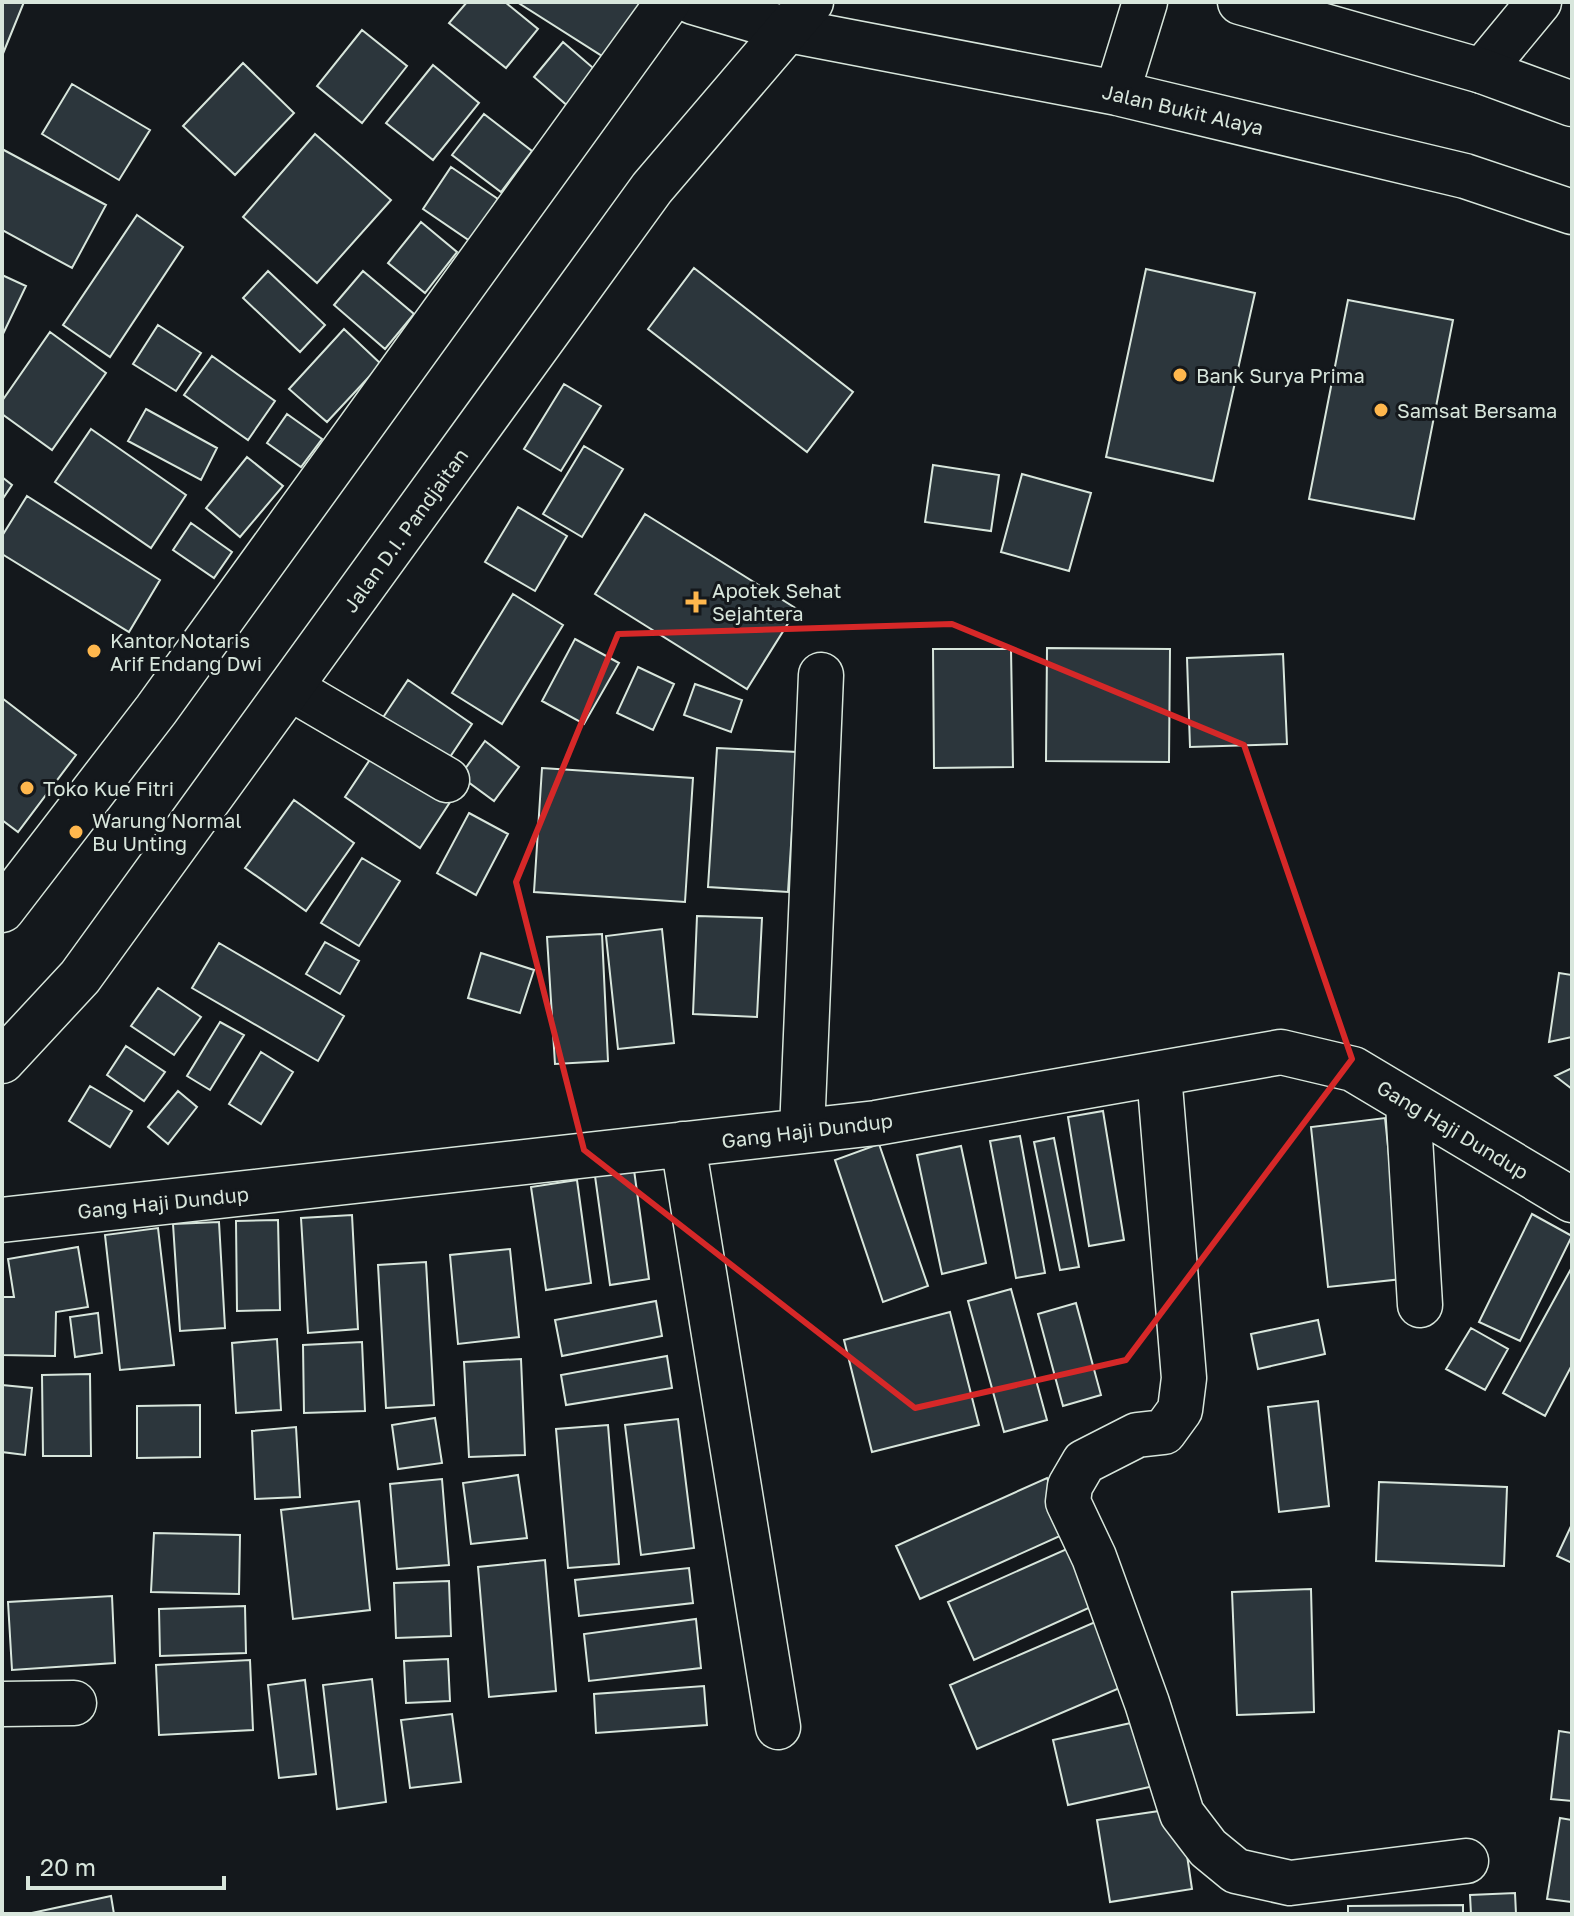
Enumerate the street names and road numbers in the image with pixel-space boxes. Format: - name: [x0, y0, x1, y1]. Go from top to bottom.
- street label: Jalan Bukit Alaya: [1100, 79, 1266, 139]
- street label: Jalan D.I. Pandjaitan: [337, 443, 473, 617]
- street label: Gang Haji Dundup: [1373, 1074, 1533, 1184]
- street label: Gang Haji Dundup: [720, 1108, 894, 1152]
- street label: Gang Haji Dundup: [76, 1181, 250, 1223]

